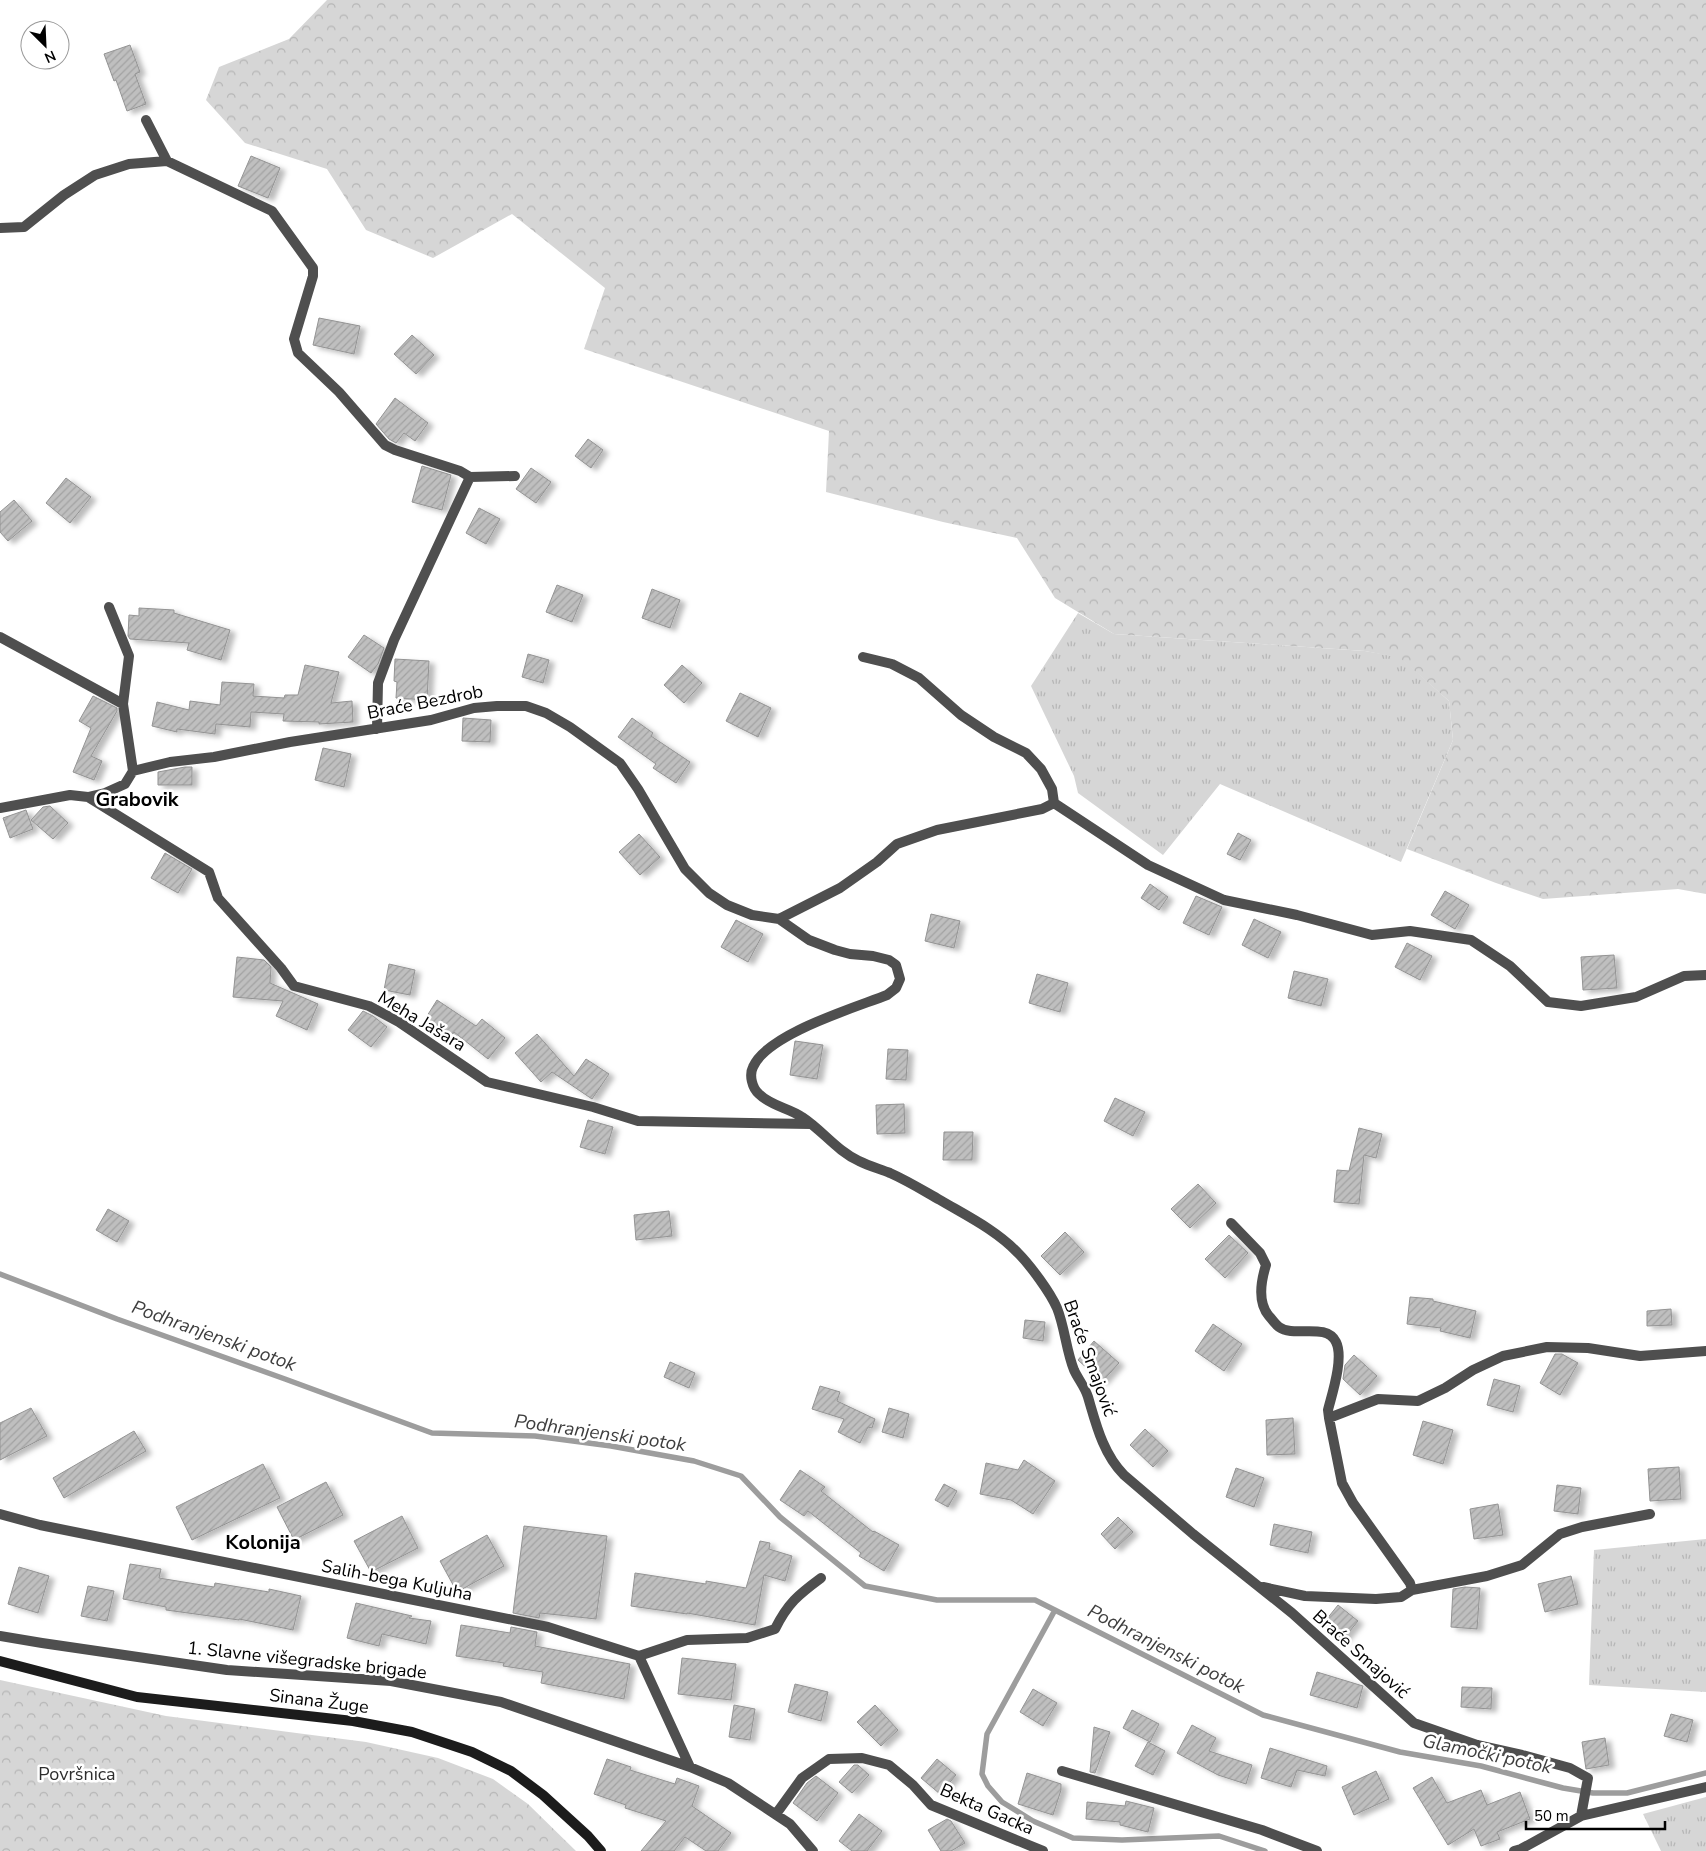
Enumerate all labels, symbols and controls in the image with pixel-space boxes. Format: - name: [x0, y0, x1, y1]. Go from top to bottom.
- north arrow: [20, 20, 70, 70]
- text: N: [41, 46, 59, 67]
- street label: Braće Bezdrob: [365, 679, 485, 725]
- district label: Grabovik: [95, 786, 180, 813]
- street label: Meha Jašara: [373, 985, 471, 1057]
- water label: Podhranjenski potok: [128, 1294, 300, 1378]
- street label: Braće Smajović: [1058, 1296, 1122, 1420]
- water label: Podhranjenski potok: [512, 1408, 688, 1458]
- district label: Kolonija: [225, 1529, 301, 1556]
- street label: Salih-bega Kuljuha: [319, 1554, 475, 1606]
- water label: Podhranjenski potok: [1083, 1598, 1249, 1700]
- street label: Braće Smajović: [1308, 1604, 1414, 1704]
- street label: 1. Slavne višegradske brigade: [186, 1635, 428, 1685]
- street label: Sinana Žuge: [268, 1683, 370, 1719]
- water label: Glamočki potok: [1420, 1728, 1555, 1781]
- park label: Površnica: [38, 1762, 116, 1786]
- street label: Bekta Gacka: [936, 1778, 1038, 1840]
- scale bar: [1526, 1798, 1665, 1830]
- text: 50 m: [1534, 1806, 1569, 1826]

